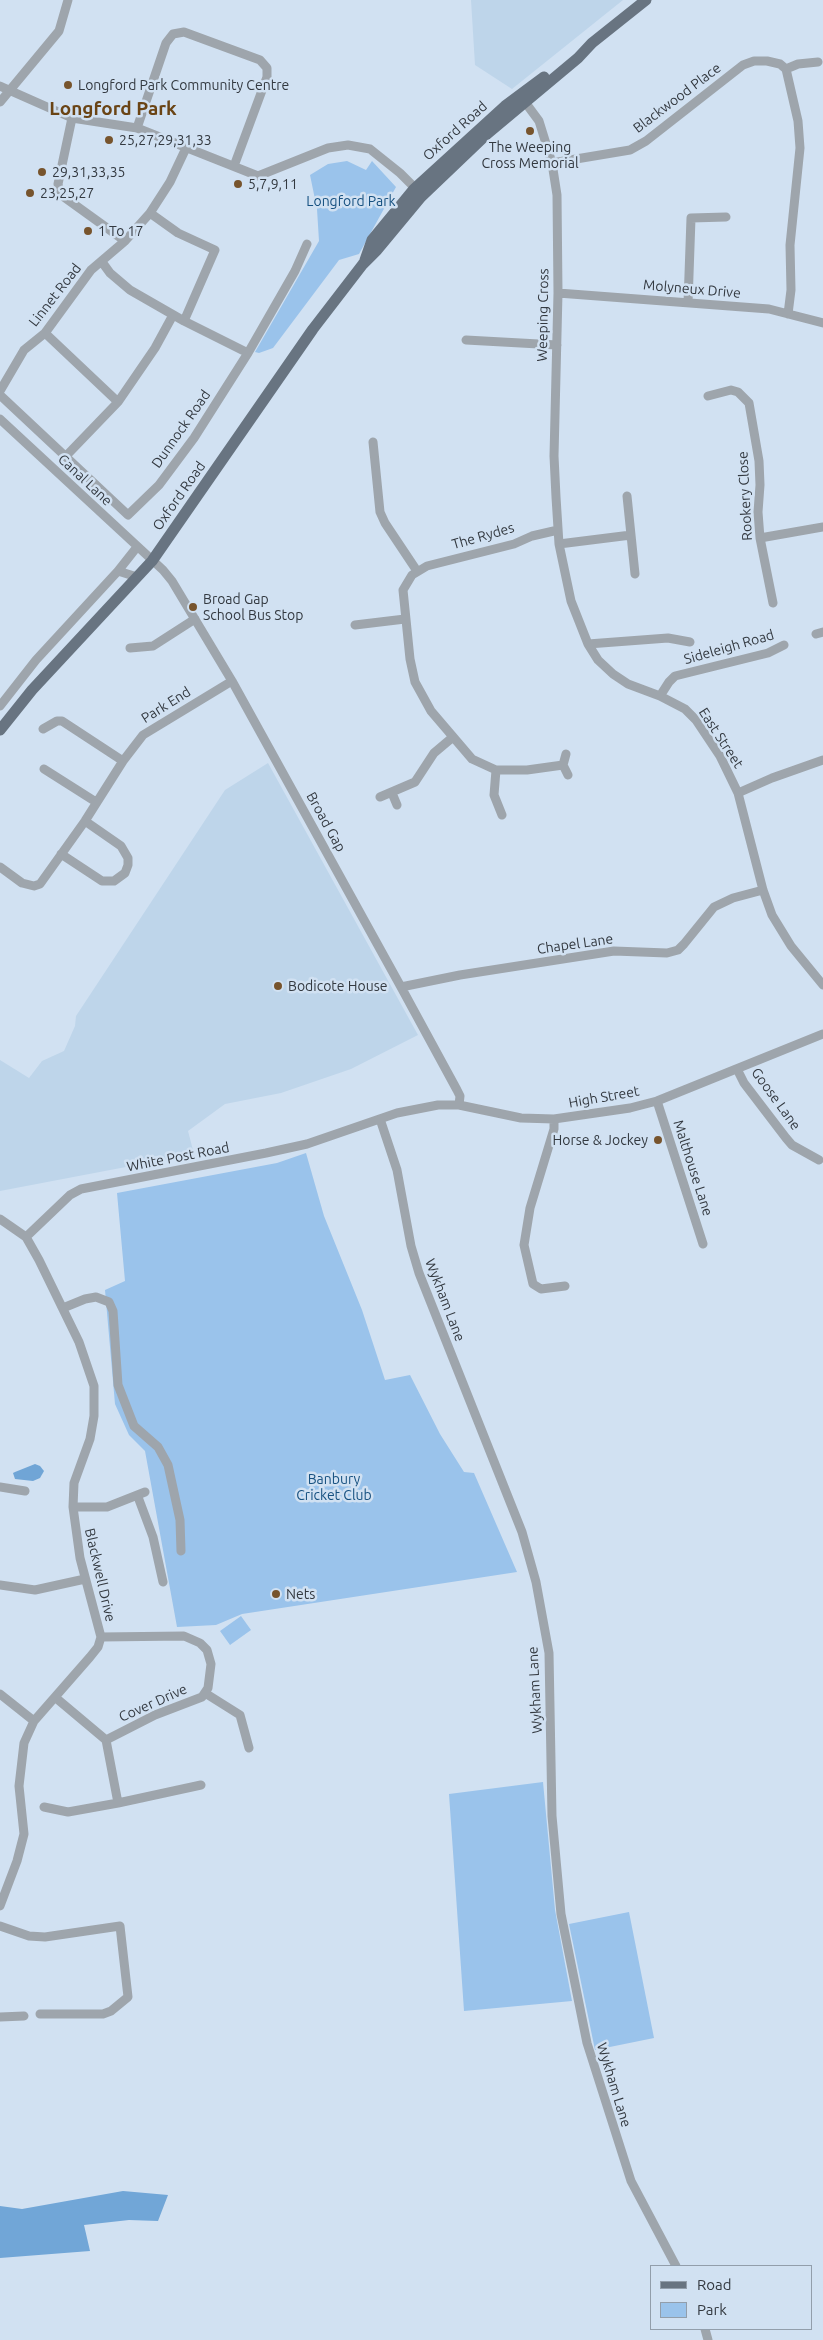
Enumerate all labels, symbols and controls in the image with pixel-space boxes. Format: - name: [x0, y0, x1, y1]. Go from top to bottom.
- street label: Blackwood Place: [630, 60, 724, 136]
- place label: Longford Park Community Centre: [78, 77, 289, 93]
- marker: Longford Park Community Centre: [62, 79, 74, 91]
- district label: Longford Park: [49, 98, 177, 120]
- street label: Oxford Road: [420, 98, 490, 164]
- marker: The Weeping Cross Memorial: [524, 125, 536, 137]
- place label: 25,27,29,31,33: [119, 132, 212, 148]
- marker: 25,27,29,31,33: [103, 134, 115, 146]
- place label: The Weeping Cross Memorial: [481, 139, 579, 172]
- place label: 29,31,33,35: [52, 164, 125, 180]
- marker: 29,31,33,35: [36, 166, 48, 178]
- place label: 5,7,9,11: [248, 176, 298, 192]
- marker: 5,7,9,11: [232, 178, 244, 190]
- place label: 23,25,27: [40, 185, 94, 201]
- marker: 23,25,27: [24, 187, 36, 199]
- park label: Longford Park: [306, 193, 396, 209]
- place label: 1 To 17: [98, 223, 143, 239]
- marker: 1 To 17: [82, 225, 94, 237]
- street label: Linnet Road: [25, 260, 85, 330]
- street label: Weeping Cross: [534, 268, 552, 362]
- street label: Molyneux Drive: [643, 276, 741, 302]
- street label: Dunnock Road: [148, 387, 214, 471]
- street label: Canal Lane: [54, 451, 116, 509]
- street label: Rookery Close: [734, 451, 756, 541]
- street label: Oxford Road: [149, 458, 209, 534]
- street label: The Rydes: [450, 519, 516, 553]
- place label: Broad Gap School Bus Stop: [203, 591, 303, 624]
- marker: Broad Gap School Bus Stop: [187, 601, 199, 613]
- street label: Sideleigh Road: [682, 626, 776, 668]
- street label: Park End: [138, 683, 194, 727]
- street label: East Street: [695, 705, 747, 771]
- street label: Broad Gap: [303, 789, 349, 855]
- street label: Chapel Lane: [536, 930, 614, 958]
- place label: Bodicote House: [288, 978, 387, 994]
- marker: Bodicote House: [272, 980, 284, 992]
- street label: Goose Lane: [748, 1065, 804, 1133]
- street label: High Street: [567, 1083, 641, 1111]
- street label: Malthouse Lane: [670, 1118, 716, 1218]
- place label: Horse & Jockey: [552, 1132, 648, 1148]
- marker: Horse & Jockey: [652, 1134, 664, 1146]
- street label: White Post Road: [125, 1139, 231, 1175]
- street label: Wykham Lane: [422, 1256, 468, 1344]
- park label: Banbury Cricket Club: [296, 1471, 372, 1504]
- street label: Blackwell Drive: [81, 1527, 119, 1623]
- place label: Nets: [286, 1586, 315, 1602]
- marker: Nets: [270, 1588, 282, 1600]
- street label: Wykham Lane: [524, 1646, 546, 1734]
- street label: Cover Drive: [116, 1681, 190, 1725]
- street label: Wykham Lane: [593, 2041, 635, 2129]
- legend: [650, 2265, 813, 2330]
- text: Road: [697, 2276, 732, 2293]
- text: Park: [697, 2301, 727, 2318]

